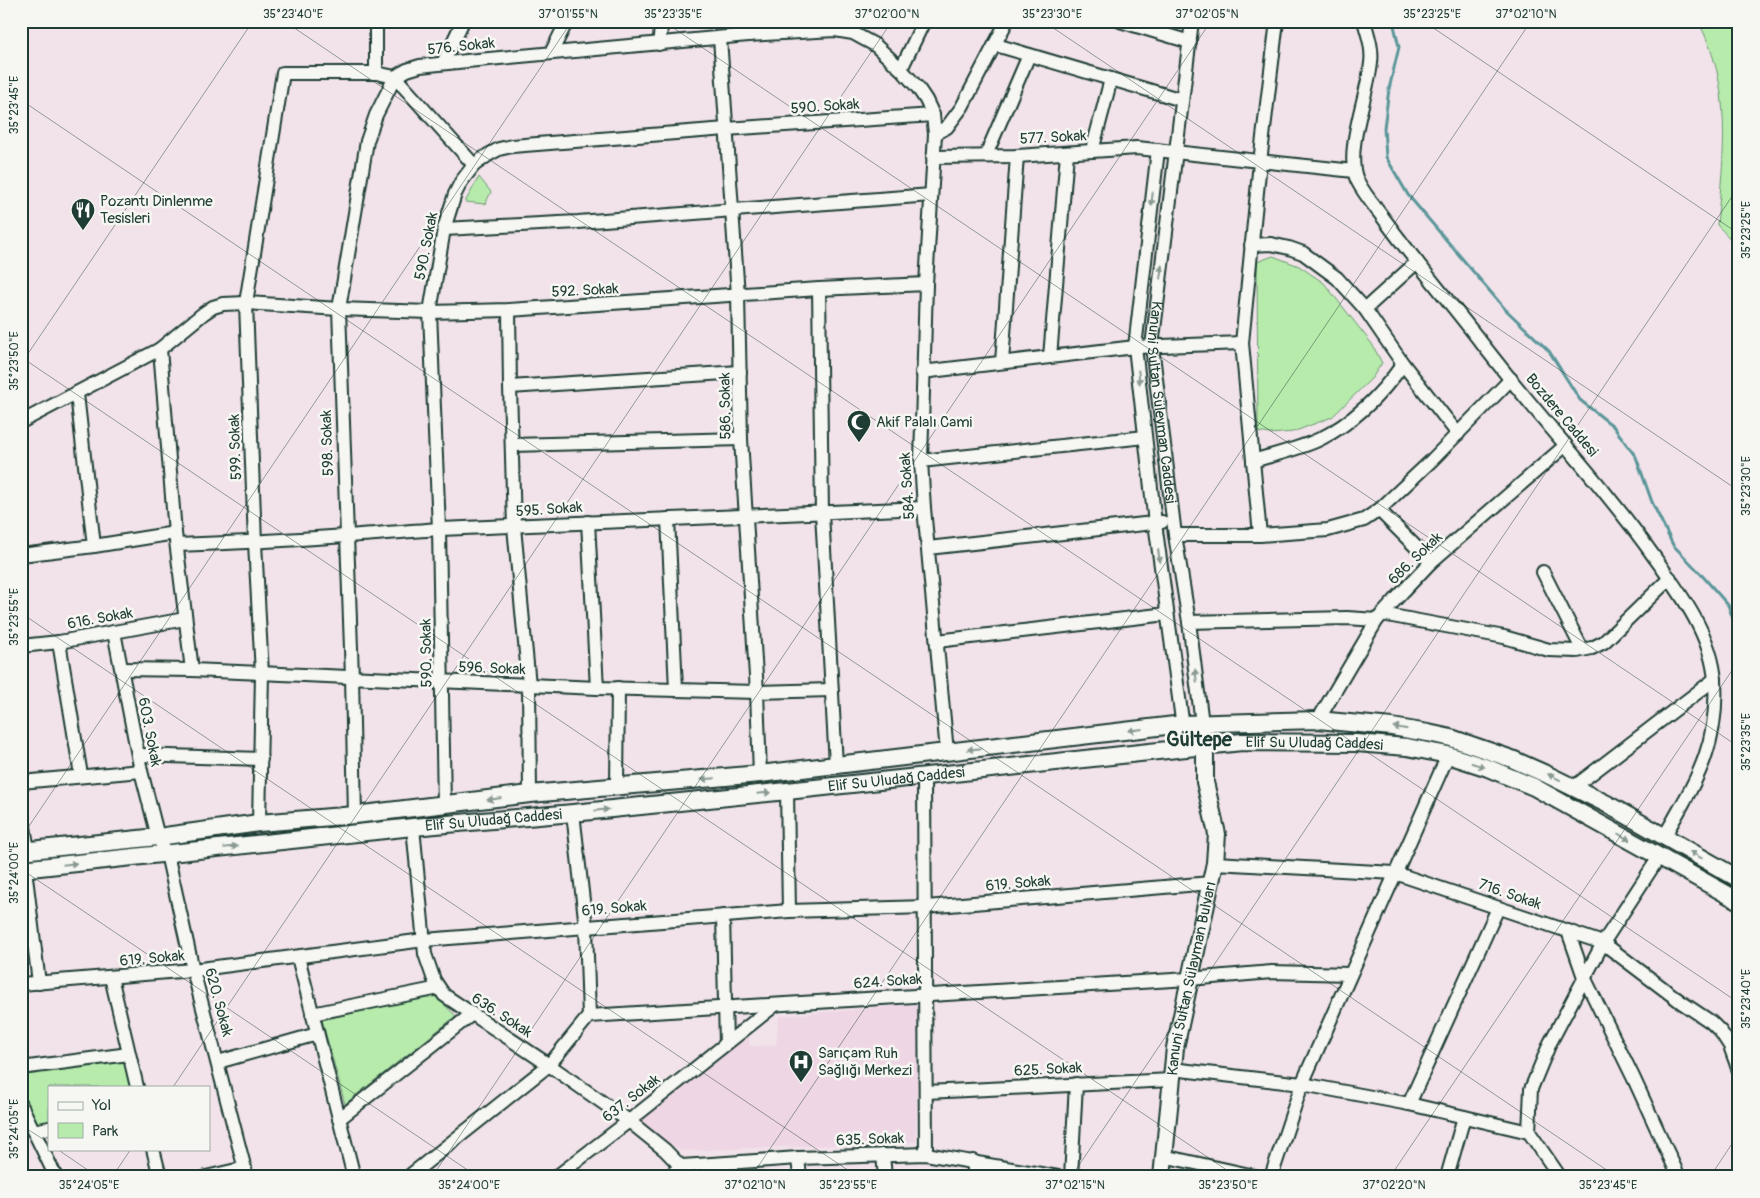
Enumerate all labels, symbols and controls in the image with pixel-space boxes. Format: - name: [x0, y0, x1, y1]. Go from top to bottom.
- text: 35°23'40"E: [263, 7, 323, 22]
- text: 37°01'55"N: [538, 7, 598, 22]
- text: 35°23'35"E: [644, 7, 702, 22]
- text: 37°02'00"N: [855, 7, 919, 22]
- text: 35°23'30"E: [1022, 7, 1082, 22]
- text: 37°02'05"N: [1175, 7, 1239, 22]
- text: 35°23'25"E: [1403, 7, 1461, 22]
- text: 37°02'10"N: [1495, 7, 1557, 22]
- street label: 576. Sokak: [426, 33, 496, 59]
- text: 35°23'45"E: [7, 76, 22, 134]
- street label: 590. Sokak: [790, 95, 861, 118]
- street label: 577. Sokak: [1019, 126, 1088, 149]
- one-way arrow: [1148, 191, 1156, 207]
- place label: Pozantı Dinlenme Tesisleri: [100, 192, 213, 228]
- restaurant icon: Pozantı Dinlenme Tesisleri: [70, 197, 96, 231]
- text: 35°23'25"E: [1739, 201, 1754, 259]
- street label: 590. Sokak: [411, 210, 443, 282]
- one-way arrow: [1157, 264, 1165, 280]
- street label: 592. Sokak: [551, 279, 620, 302]
- street label: Kanuni Sultan Süleyman Caddesi: [1142, 300, 1180, 505]
- text: 35°23'50"E: [7, 331, 22, 391]
- one-way arrow: [1135, 370, 1143, 386]
- street label: Bozdere Caddesi: [1521, 370, 1602, 461]
- street label: 586. Sokak: [715, 371, 736, 440]
- street label: 598. Sokak: [317, 409, 338, 476]
- mosque icon: Akif Palalı Cami: [846, 409, 872, 443]
- street label: 599. Sokak: [225, 413, 246, 480]
- place label: Akif Palalı Cami: [876, 413, 973, 432]
- street label: 584. Sokak: [896, 451, 919, 520]
- text: 35°23'30"E: [1739, 456, 1754, 516]
- street label: 595. Sokak: [515, 498, 584, 521]
- street label: 686. Sokak: [1384, 527, 1447, 589]
- one-way arrow: [1155, 549, 1163, 565]
- text: 35°23'55"E: [7, 588, 22, 646]
- street label: 616. Sokak: [66, 603, 135, 634]
- street label: 590. Sokak: [416, 618, 437, 688]
- street label: 596. Sokak: [458, 658, 527, 679]
- one-way arrow: [1192, 668, 1200, 684]
- street label: 603. Sokak: [133, 696, 166, 769]
- text: 35°23'35"E: [1739, 713, 1754, 771]
- one-way arrow: [1391, 724, 1407, 732]
- one-way arrow: [1127, 726, 1143, 734]
- district label: Gültepe: [1166, 727, 1233, 752]
- street label: Elif Su Uludağ Caddesi: [1246, 733, 1384, 755]
- one-way arrow: [965, 745, 981, 753]
- one-way arrow: [1471, 762, 1486, 770]
- street label: Elif Su Uludağ Caddesi: [827, 763, 966, 797]
- one-way arrow: [1546, 773, 1561, 782]
- one-way arrow: [700, 775, 716, 783]
- one-way arrow: [756, 789, 772, 797]
- one-way arrow: [485, 795, 501, 803]
- street label: Elif Su Uludağ Caddesi: [424, 805, 563, 836]
- one-way arrow: [594, 806, 610, 814]
- one-way arrow: [1617, 832, 1630, 841]
- text: 35°24'00"E: [7, 842, 22, 904]
- one-way arrow: [224, 843, 240, 851]
- one-way arrow: [1689, 851, 1704, 859]
- one-way arrow: [62, 860, 78, 868]
- street label: 619. Sokak: [985, 871, 1052, 896]
- street label: 716. Sokak: [1476, 875, 1545, 914]
- street label: Kanuni Sultan Sülayman Bulvarı: [1163, 880, 1221, 1077]
- street label: 619. Sokak: [581, 896, 648, 921]
- street label: 619. Sokak: [119, 946, 186, 971]
- street label: 620. Sokak: [200, 966, 237, 1039]
- text: 35°23'40"E: [1739, 969, 1754, 1029]
- street label: 624. Sokak: [853, 970, 924, 993]
- street label: 636. Sokak: [468, 989, 536, 1042]
- place label: Sarıçam Ruh Sağlığı Merkezi: [818, 1044, 912, 1080]
- hospital icon: Sarıçam Ruh Sağlığı Merkezi: [788, 1049, 814, 1083]
- street label: 625. Sokak: [1014, 1058, 1083, 1081]
- street label: 637. Sokak: [599, 1070, 664, 1127]
- legend: [48, 1086, 210, 1150]
- text: Yol: [91, 1096, 111, 1115]
- text: 35°24'05"E: [7, 1099, 22, 1159]
- text: Park: [92, 1122, 119, 1141]
- street label: 635. Sokak: [836, 1129, 905, 1150]
- text: 35°24'05"E: [59, 1178, 119, 1193]
- text: 35°24'00"E: [438, 1178, 500, 1193]
- text: 37°02'10"N: [724, 1178, 786, 1193]
- text: 35°23'55"E: [819, 1178, 877, 1193]
- text: 37°02'15"N: [1045, 1178, 1105, 1193]
- text: 35°23'50"E: [1198, 1178, 1258, 1193]
- text: 37°02'20"N: [1362, 1178, 1426, 1193]
- text: 35°23'45"E: [1579, 1178, 1637, 1193]

